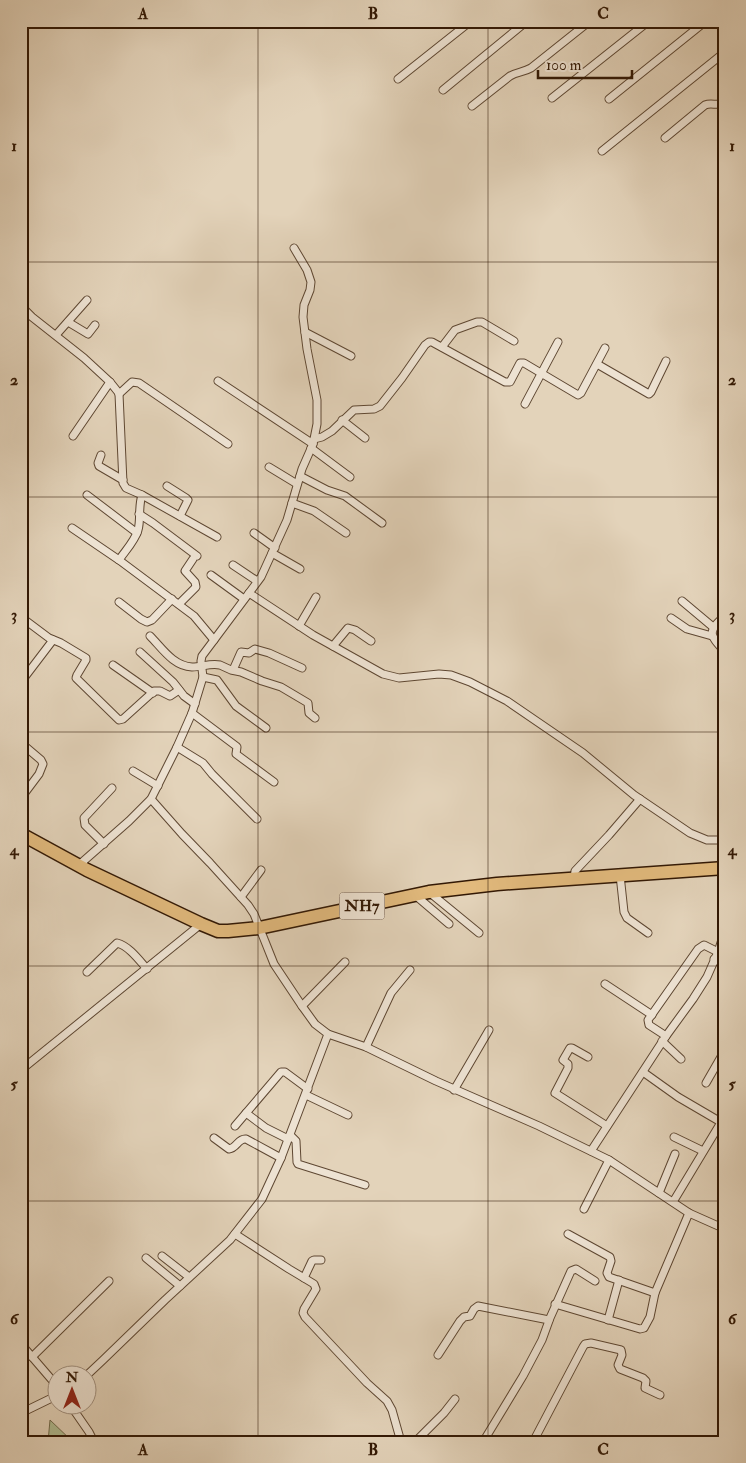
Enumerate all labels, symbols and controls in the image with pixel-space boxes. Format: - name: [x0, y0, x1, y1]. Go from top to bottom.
- text: A: [137, 4, 149, 24]
- text: B: [368, 4, 378, 24]
- text: C: [597, 4, 609, 24]
- scale bar: [538, 48, 632, 80]
- text: 100 m: [546, 56, 582, 75]
- text: 1: [11, 136, 17, 156]
- text: 1: [729, 136, 735, 156]
- text: 2: [10, 370, 18, 390]
- text: 2: [728, 370, 736, 390]
- text: 3: [11, 605, 17, 625]
- text: 3: [729, 605, 735, 625]
- text: 4: [9, 840, 20, 860]
- text: 4: [727, 840, 738, 860]
- road number: NH7: [340, 892, 384, 919]
- text: 5: [10, 1074, 18, 1094]
- text: 5: [728, 1074, 736, 1094]
- text: 6: [10, 1309, 20, 1329]
- text: 6: [728, 1309, 738, 1329]
- north arrow: [48, 1366, 98, 1416]
- text: N: [65, 1369, 79, 1386]
- text: A: [137, 1440, 149, 1460]
- text: B: [368, 1440, 378, 1460]
- text: C: [597, 1440, 609, 1460]

